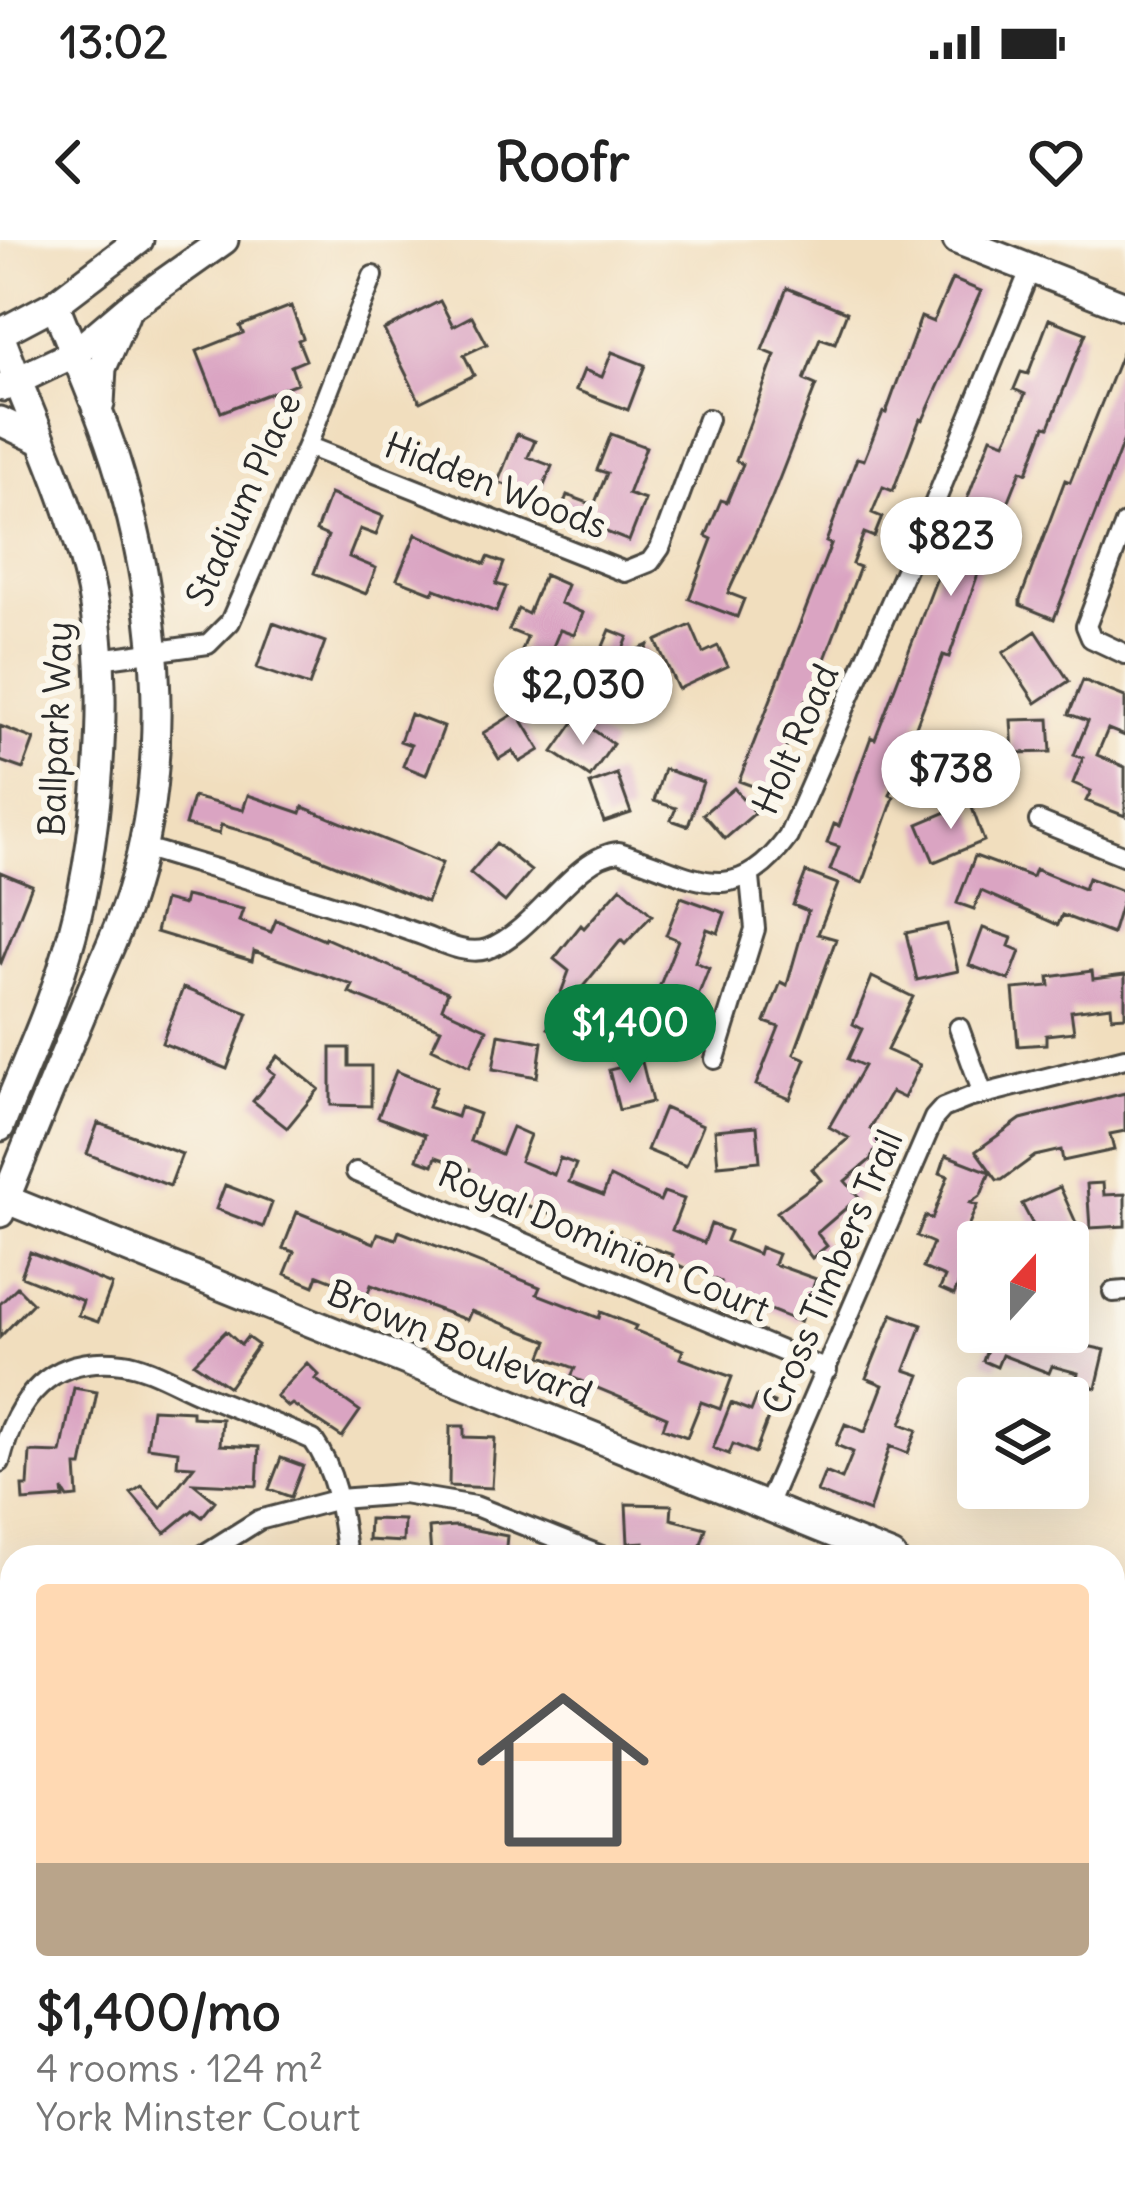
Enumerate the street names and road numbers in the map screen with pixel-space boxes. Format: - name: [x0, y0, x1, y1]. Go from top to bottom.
- street label: Stadium Place: [176, 385, 311, 613]
- street label: Hidden Woods: [378, 422, 613, 548]
- street label: Ballpark Way: [29, 621, 82, 837]
- street label: Holt Road: [743, 657, 848, 821]
- street label: Cross Timbers Trail: [752, 1123, 913, 1421]
- street label: Royal Dominion Court: [431, 1151, 776, 1332]
- street label: Brown Boulevard: [321, 1270, 599, 1417]

